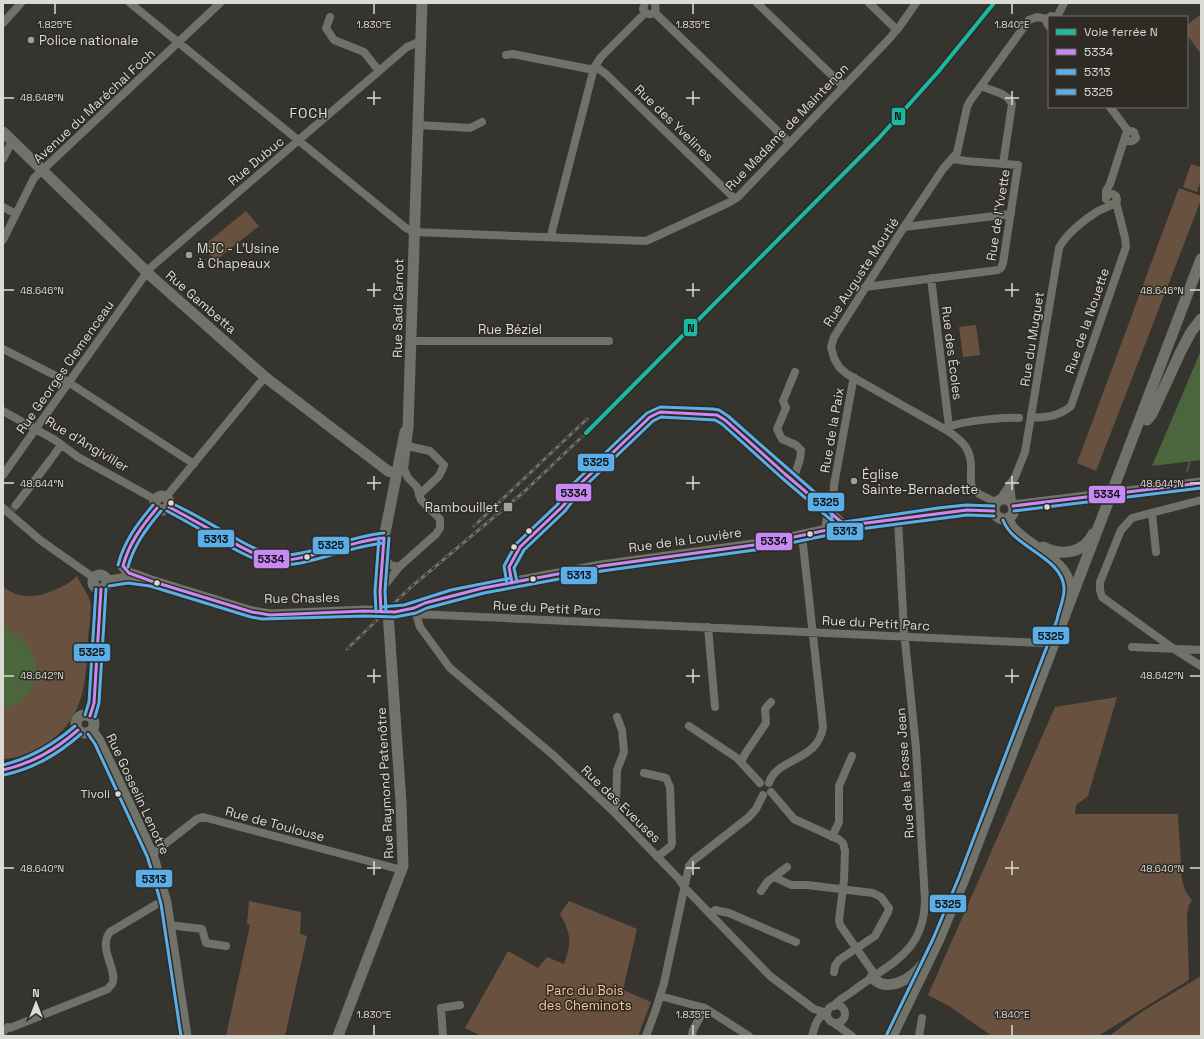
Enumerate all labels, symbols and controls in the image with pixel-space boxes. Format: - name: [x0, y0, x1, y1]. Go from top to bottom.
- legend: [1048, 16, 1188, 108]
- text: 1.825°E: [38, 18, 73, 31]
- text: 1.830°E: [357, 18, 392, 31]
- text: 1.835°E: [676, 18, 711, 31]
- text: 1.840°E: [994, 18, 1030, 31]
- text: Voie ferrée N: [1084, 24, 1158, 40]
- place label: Police nationale: [39, 32, 138, 49]
- marker: Police nationale: [26, 35, 36, 45]
- text: 5334: [1084, 44, 1114, 60]
- street label: Avenue du Maréchal Foch: [30, 45, 158, 167]
- street label: Rue Madame de Maintenon: [722, 60, 852, 194]
- text: 5313: [1084, 64, 1111, 80]
- street label: Rue des Yvelines: [631, 81, 717, 165]
- text: 5325: [1084, 84, 1113, 100]
- text: 48.648°N: [20, 91, 64, 104]
- district label: FOCH: [290, 104, 329, 122]
- line badge: N: [891, 107, 906, 126]
- text: N: [894, 109, 902, 123]
- street label: Rue Dubuc: [225, 133, 288, 189]
- street label: Rue de l'Yvette: [982, 168, 1014, 262]
- street label: Rue Auguste Moutié: [819, 214, 903, 330]
- place label: MJC - L'Usine à Chapeaux: [197, 240, 279, 272]
- marker: MJC - L'Usine à Chapeaux: [184, 250, 194, 260]
- street label: Rue Sadi Carnot: [389, 258, 407, 358]
- street label: Rue de la Nouette: [1061, 266, 1113, 376]
- street label: Rue Gambetta: [162, 267, 240, 338]
- text: 48.646°N: [20, 284, 64, 297]
- text: 48.646°N: [1140, 284, 1184, 297]
- street label: Rue du Muguet: [1016, 290, 1048, 388]
- street label: Rue Georges Clemenceau: [12, 297, 118, 437]
- street label: Rue des Écoles: [938, 305, 966, 401]
- line badge: N: [683, 318, 698, 337]
- street label: Rue Béziel: [478, 321, 542, 338]
- text: N: [687, 321, 695, 335]
- street label: Rue de la Paix: [816, 386, 848, 474]
- street label: Rue d'Angiviller: [42, 412, 132, 476]
- line badge: 5325: [577, 453, 615, 472]
- text: 5325: [583, 455, 610, 469]
- place label: Église Sainte-Bernadette: [862, 466, 978, 498]
- marker: Église Sainte-Bernadette: [849, 476, 859, 486]
- text: 48.644°N: [20, 477, 64, 490]
- text: 48.644°N: [1140, 477, 1184, 490]
- line badge: 5334: [555, 483, 592, 502]
- line badge: 5334: [1088, 485, 1126, 504]
- text: 5334: [561, 486, 587, 500]
- text: 5334: [1094, 487, 1120, 501]
- line badge: 5325: [807, 492, 845, 512]
- text: 5325: [813, 495, 840, 509]
- unlabelled marker: [166, 498, 176, 508]
- place label: Rambouillet: [425, 499, 499, 516]
- marker: Rambouillet: [502, 501, 514, 513]
- unlabelled marker: [1042, 502, 1052, 512]
- line badge: 5313: [826, 522, 864, 541]
- street label: Rue de la Louvière: [627, 524, 743, 556]
- text: 5313: [833, 524, 858, 538]
- unlabelled marker: [524, 526, 534, 536]
- line badge: 5313: [197, 529, 235, 548]
- unlabelled marker: [805, 529, 815, 539]
- text: 5313: [204, 532, 229, 546]
- line badge: 5334: [755, 532, 793, 551]
- text: 5334: [761, 534, 787, 548]
- line badge: 5325: [312, 536, 350, 555]
- text: 5325: [318, 538, 345, 552]
- unlabelled marker: [509, 542, 519, 552]
- line badge: 5334: [253, 549, 290, 569]
- text: 5334: [258, 552, 284, 566]
- unlabelled marker: [302, 552, 312, 562]
- line badge: 5313: [560, 566, 598, 585]
- text: 5313: [567, 568, 592, 582]
- unlabelled marker: [528, 574, 538, 584]
- unlabelled marker: [152, 578, 162, 588]
- street label: Rue Chasles: [264, 589, 340, 607]
- street label: Rue du Petit Parc: [493, 597, 602, 619]
- street label: Rue du Petit Parc: [822, 612, 931, 634]
- line badge: 5325: [1032, 626, 1070, 645]
- text: 5325: [1038, 629, 1065, 643]
- line badge: 5325: [73, 643, 111, 662]
- text: 5325: [79, 645, 106, 659]
- text: 48.642°N: [20, 669, 64, 682]
- text: 48.642°N: [1140, 669, 1184, 682]
- street label: Rue Raymond Patenôtre: [373, 707, 397, 859]
- street label: Rue de la Fosse Jean: [892, 707, 918, 839]
- street label: Rue Gosselin Lenotre: [102, 731, 174, 857]
- street label: Rue des Eveuses: [577, 762, 665, 847]
- place label: Tivoli: [81, 786, 110, 802]
- marker: Tivoli: [113, 789, 123, 799]
- street label: Rue de Toulouse: [223, 803, 327, 845]
- text: 48.640°N: [20, 862, 64, 875]
- text: 48.640°N: [1140, 862, 1184, 875]
- line badge: 5313: [135, 869, 173, 888]
- text: 5313: [142, 872, 167, 886]
- line badge: 5325: [929, 894, 967, 913]
- text: 5325: [935, 897, 962, 911]
- park label: Parc du Bois des Cheminots: [538, 982, 632, 1014]
- north arrow: [16, 983, 56, 1023]
- text: N: [32, 986, 40, 1000]
- text: 1.830°E: [357, 1008, 392, 1021]
- text: 1.835°E: [676, 1008, 711, 1021]
- text: 1.840°E: [994, 1008, 1030, 1021]

